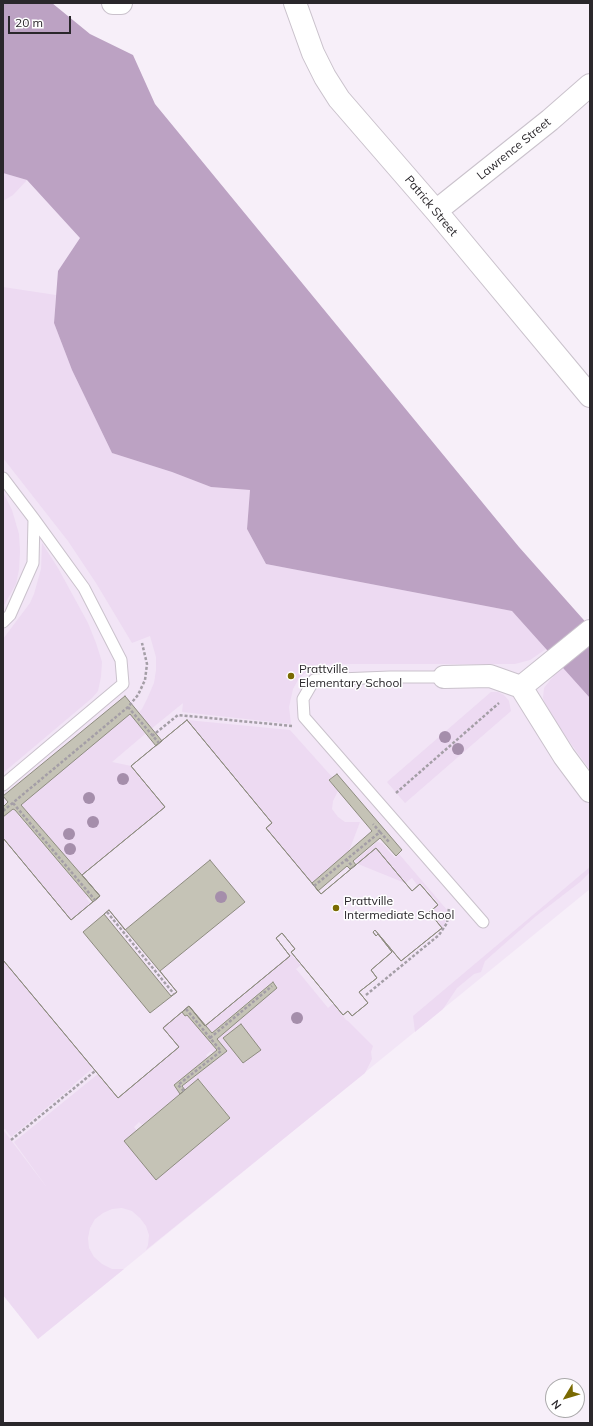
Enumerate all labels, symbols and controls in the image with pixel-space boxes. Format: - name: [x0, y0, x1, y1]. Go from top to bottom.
- scale bar: [10, 8, 73, 34]
- text: 20 m: [15, 15, 43, 30]
- street label: Lawrence Street: [474, 115, 554, 183]
- street label: Patrick Street: [402, 173, 460, 239]
- place label: Prattville Elementary School: [299, 662, 402, 690]
- marker: Prattville Elementary School: [286, 671, 296, 681]
- place label: Prattville Intermediate School: [344, 894, 454, 922]
- marker: Prattville Intermediate School: [331, 903, 341, 913]
- north arrow: [545, 1378, 585, 1418]
- text: N: [548, 1397, 564, 1412]

